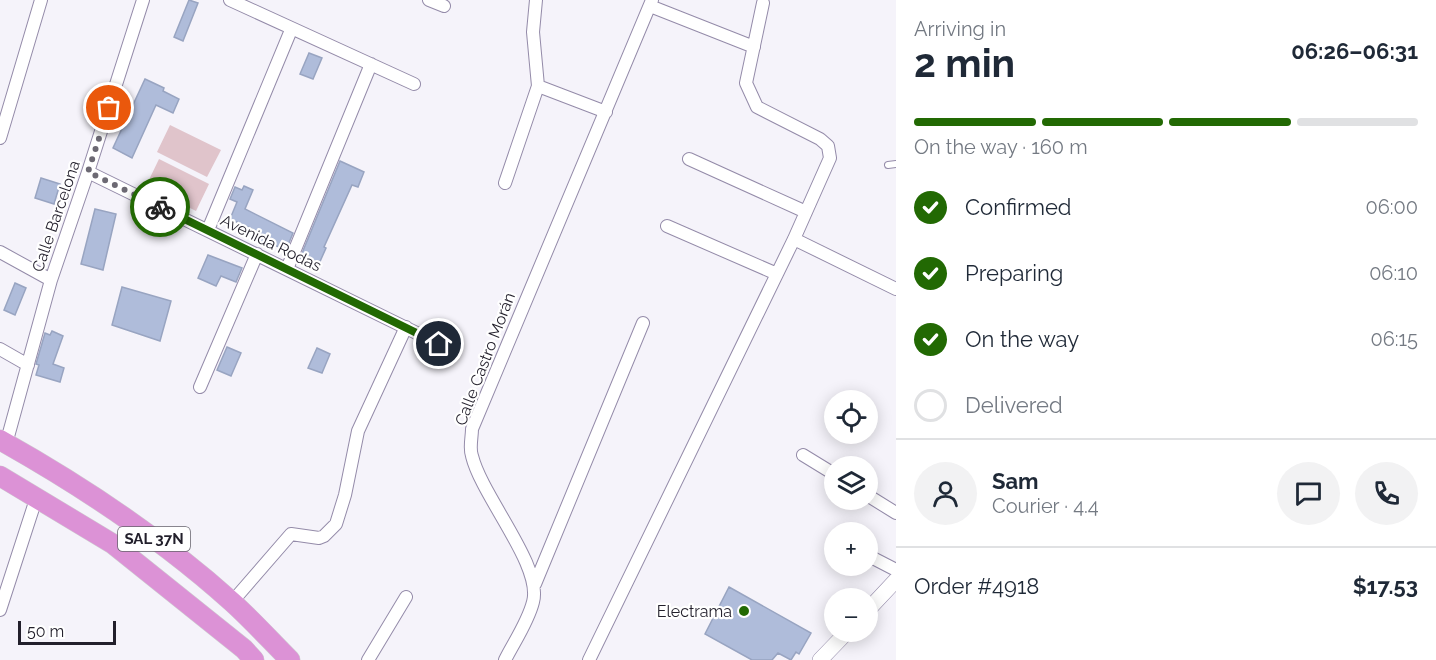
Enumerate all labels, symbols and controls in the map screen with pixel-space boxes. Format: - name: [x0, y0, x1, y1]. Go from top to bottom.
- text: Arriving in: [914, 17, 1006, 41]
- text: 06:26–06:31: [1291, 38, 1418, 64]
- text: 2 min: [914, 40, 1015, 86]
- pin: [83, 82, 134, 133]
- icon: bag: [92, 91, 125, 124]
- text: On the way · 160 m: [914, 135, 1088, 159]
- street label: Calle Barcelona: [28, 158, 84, 274]
- courier: [130, 177, 190, 237]
- icon: bike: [144, 191, 177, 224]
- icon: check: [914, 191, 947, 224]
- text: Confirmed: [965, 194, 1072, 220]
- text: 06:00: [1365, 195, 1418, 219]
- street label: Avenida Rodas: [218, 210, 325, 276]
- icon: check: [914, 257, 947, 290]
- text: Preparing: [965, 260, 1063, 286]
- text: 06:10: [1369, 261, 1418, 285]
- street label: Calle Castro Morán: [451, 290, 519, 428]
- pin: [413, 318, 464, 369]
- icon: check: [914, 323, 947, 356]
- text: On the way: [965, 326, 1079, 352]
- icon: home: [422, 327, 455, 360]
- text: 06:15: [1370, 327, 1418, 351]
- map controls: [824, 390, 878, 642]
- button: locate: [824, 390, 878, 444]
- text: Delivered: [965, 392, 1063, 418]
- button: layers: [824, 456, 878, 510]
- button: person: [914, 462, 977, 525]
- button: chat: [1277, 462, 1340, 525]
- button: phone: [1355, 462, 1418, 525]
- text: Sam: [992, 468, 1039, 494]
- text: Courier · 4.4: [992, 494, 1099, 518]
- button: +: [824, 522, 878, 576]
- road number: SAL 37N: [118, 527, 190, 551]
- text: Order #4918: [914, 573, 1039, 599]
- text: $17.53: [1353, 573, 1418, 599]
- button: −: [824, 588, 878, 642]
- place label: Electrama: [657, 602, 732, 621]
- marker: Electrama: [737, 604, 751, 618]
- scale bar: [18, 618, 116, 646]
- text: 50 m: [27, 622, 64, 641]

